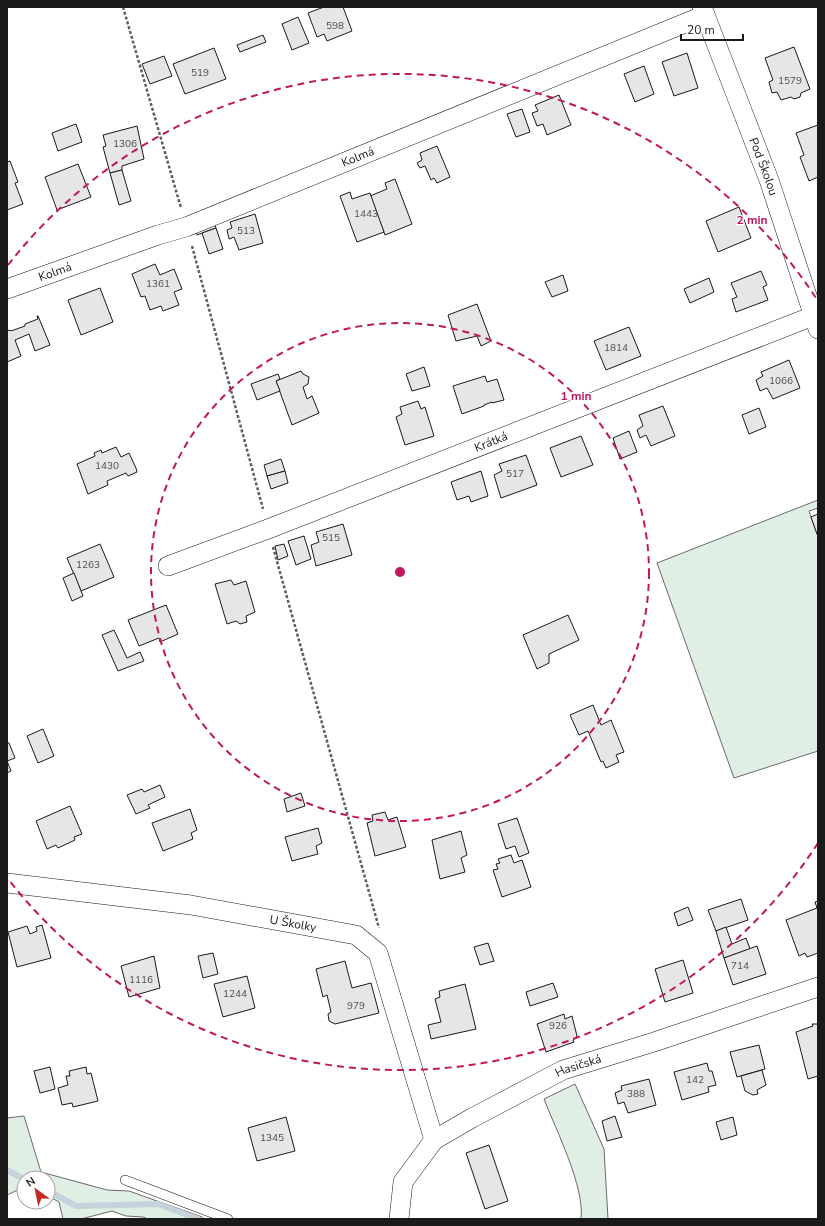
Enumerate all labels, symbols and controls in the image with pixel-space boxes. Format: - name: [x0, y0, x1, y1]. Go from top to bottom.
- scale bar: [681, 16, 743, 42]
- house number: 598: [326, 19, 344, 33]
- text: 20 m: [687, 22, 715, 38]
- house number: 519: [191, 66, 209, 80]
- house number: 1579: [778, 74, 802, 88]
- street label: Pod Školou: [745, 135, 782, 198]
- house number: 1306: [113, 137, 137, 151]
- street label: Kolmá: [339, 143, 377, 171]
- house number: 1443: [354, 207, 378, 221]
- text: 2 min: [736, 212, 768, 228]
- house number: 513: [237, 224, 255, 238]
- street label: Kolmá: [36, 259, 74, 285]
- house number: 1361: [146, 277, 170, 291]
- house number: 1814: [604, 341, 628, 355]
- house number: 1066: [769, 374, 793, 388]
- text: 1 min: [560, 388, 592, 404]
- street label: Krátká: [472, 428, 510, 456]
- house number: 1430: [95, 459, 119, 473]
- house number: 517: [506, 467, 524, 481]
- house number: 515: [322, 531, 340, 545]
- house number: 1263: [76, 558, 100, 572]
- centre of rings: [393, 565, 407, 579]
- street label: U Školky: [268, 911, 319, 936]
- house number: 714: [731, 959, 749, 973]
- house number: 1116: [129, 973, 153, 987]
- house number: 1244: [223, 987, 247, 1001]
- house number: 979: [347, 999, 365, 1013]
- house number: 926: [549, 1019, 567, 1033]
- street label: Hasičská: [552, 1051, 603, 1081]
- house number: 142: [686, 1073, 704, 1087]
- house number: 388: [627, 1087, 645, 1101]
- house number: 1345: [260, 1131, 284, 1145]
- north arrow: [16, 1170, 56, 1210]
- text: N: [23, 1174, 38, 1191]

